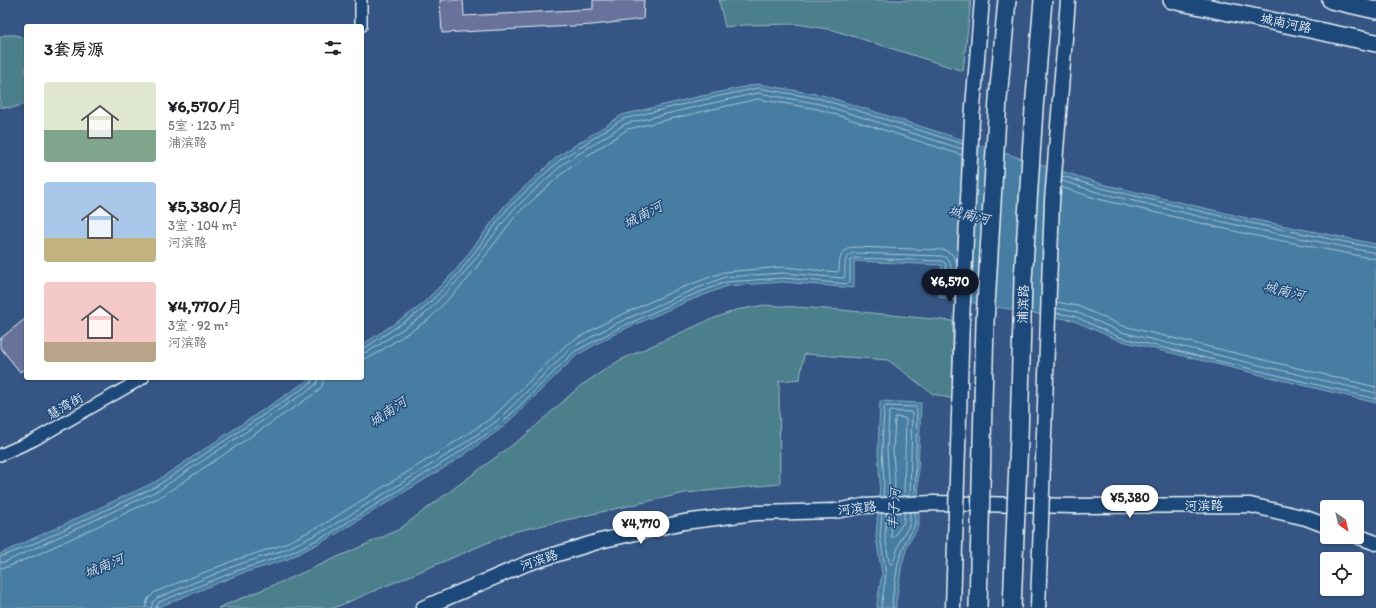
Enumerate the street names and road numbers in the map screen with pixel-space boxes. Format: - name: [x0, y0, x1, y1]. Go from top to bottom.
- street label: 城南河路: [1259, 10, 1313, 36]
- street label: 浦滨路: [1015, 284, 1031, 324]
- street label: 慧湾街: [44, 390, 86, 422]
- street label: 河滨路: [837, 498, 877, 518]
- street label: 河滨路: [1184, 498, 1224, 513]
- street label: 河滨路: [518, 547, 560, 573]

